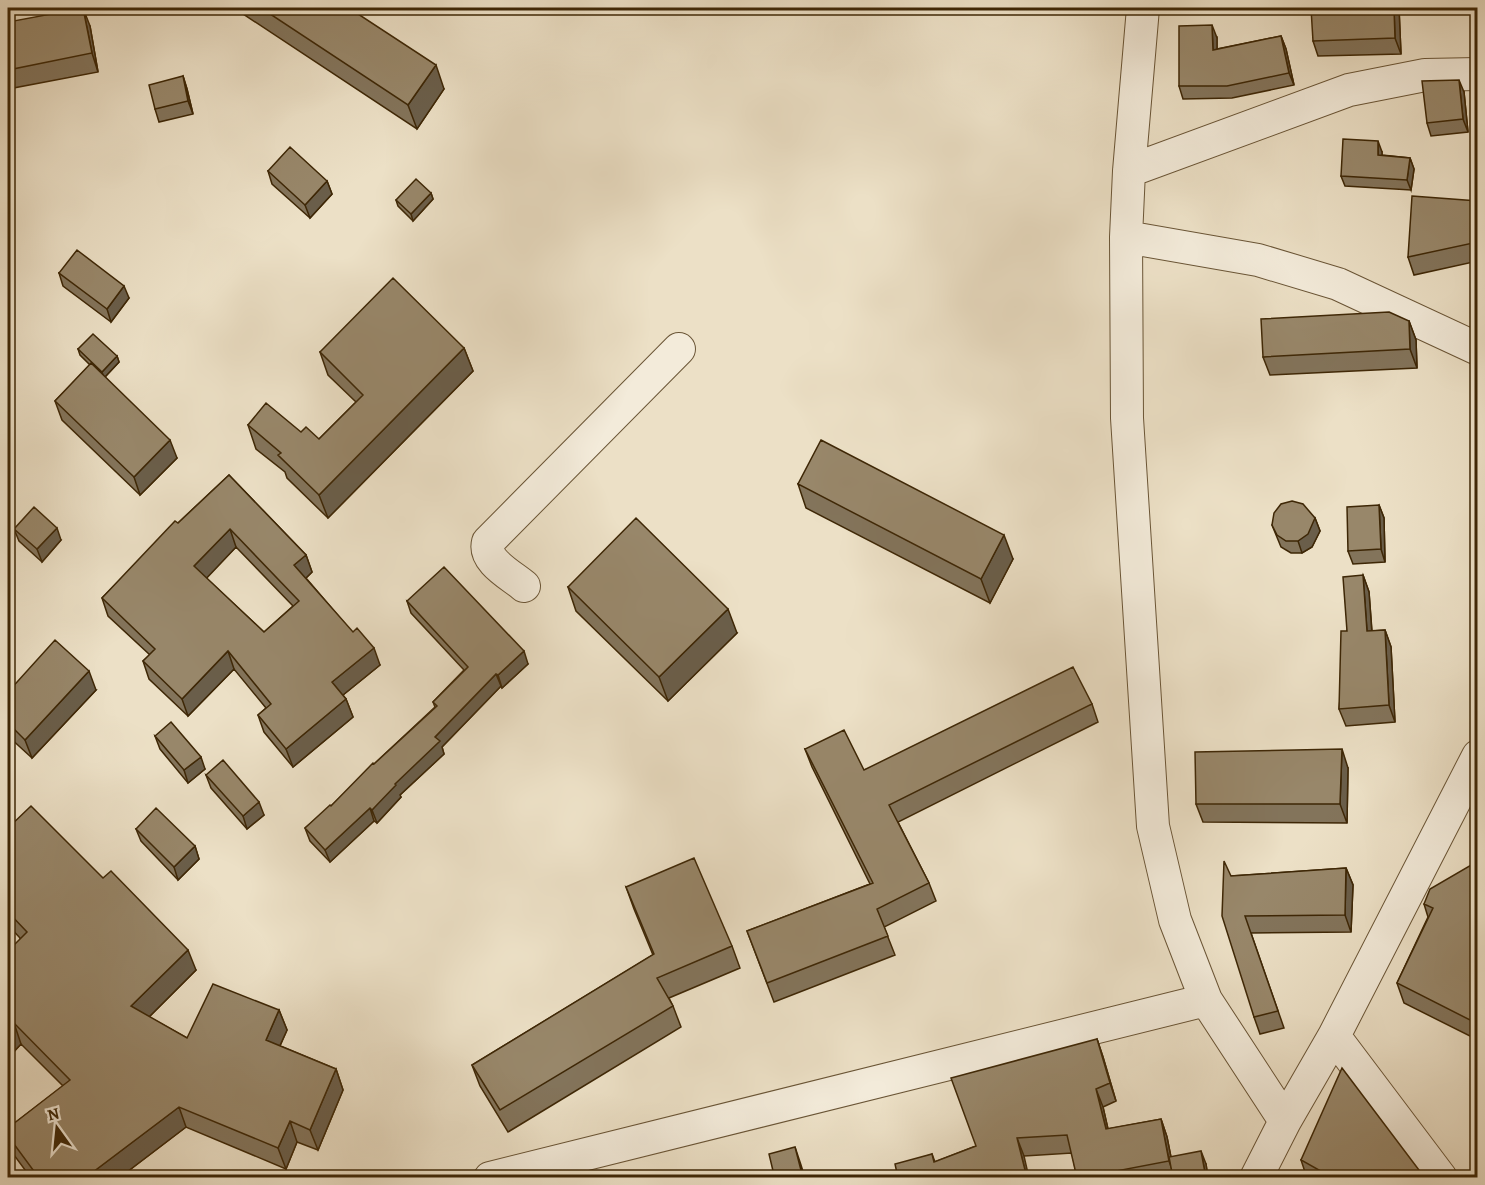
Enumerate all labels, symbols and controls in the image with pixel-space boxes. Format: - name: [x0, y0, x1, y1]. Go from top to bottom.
- north arrow: [27, 1098, 87, 1158]
- text: N: [45, 1102, 62, 1127]

